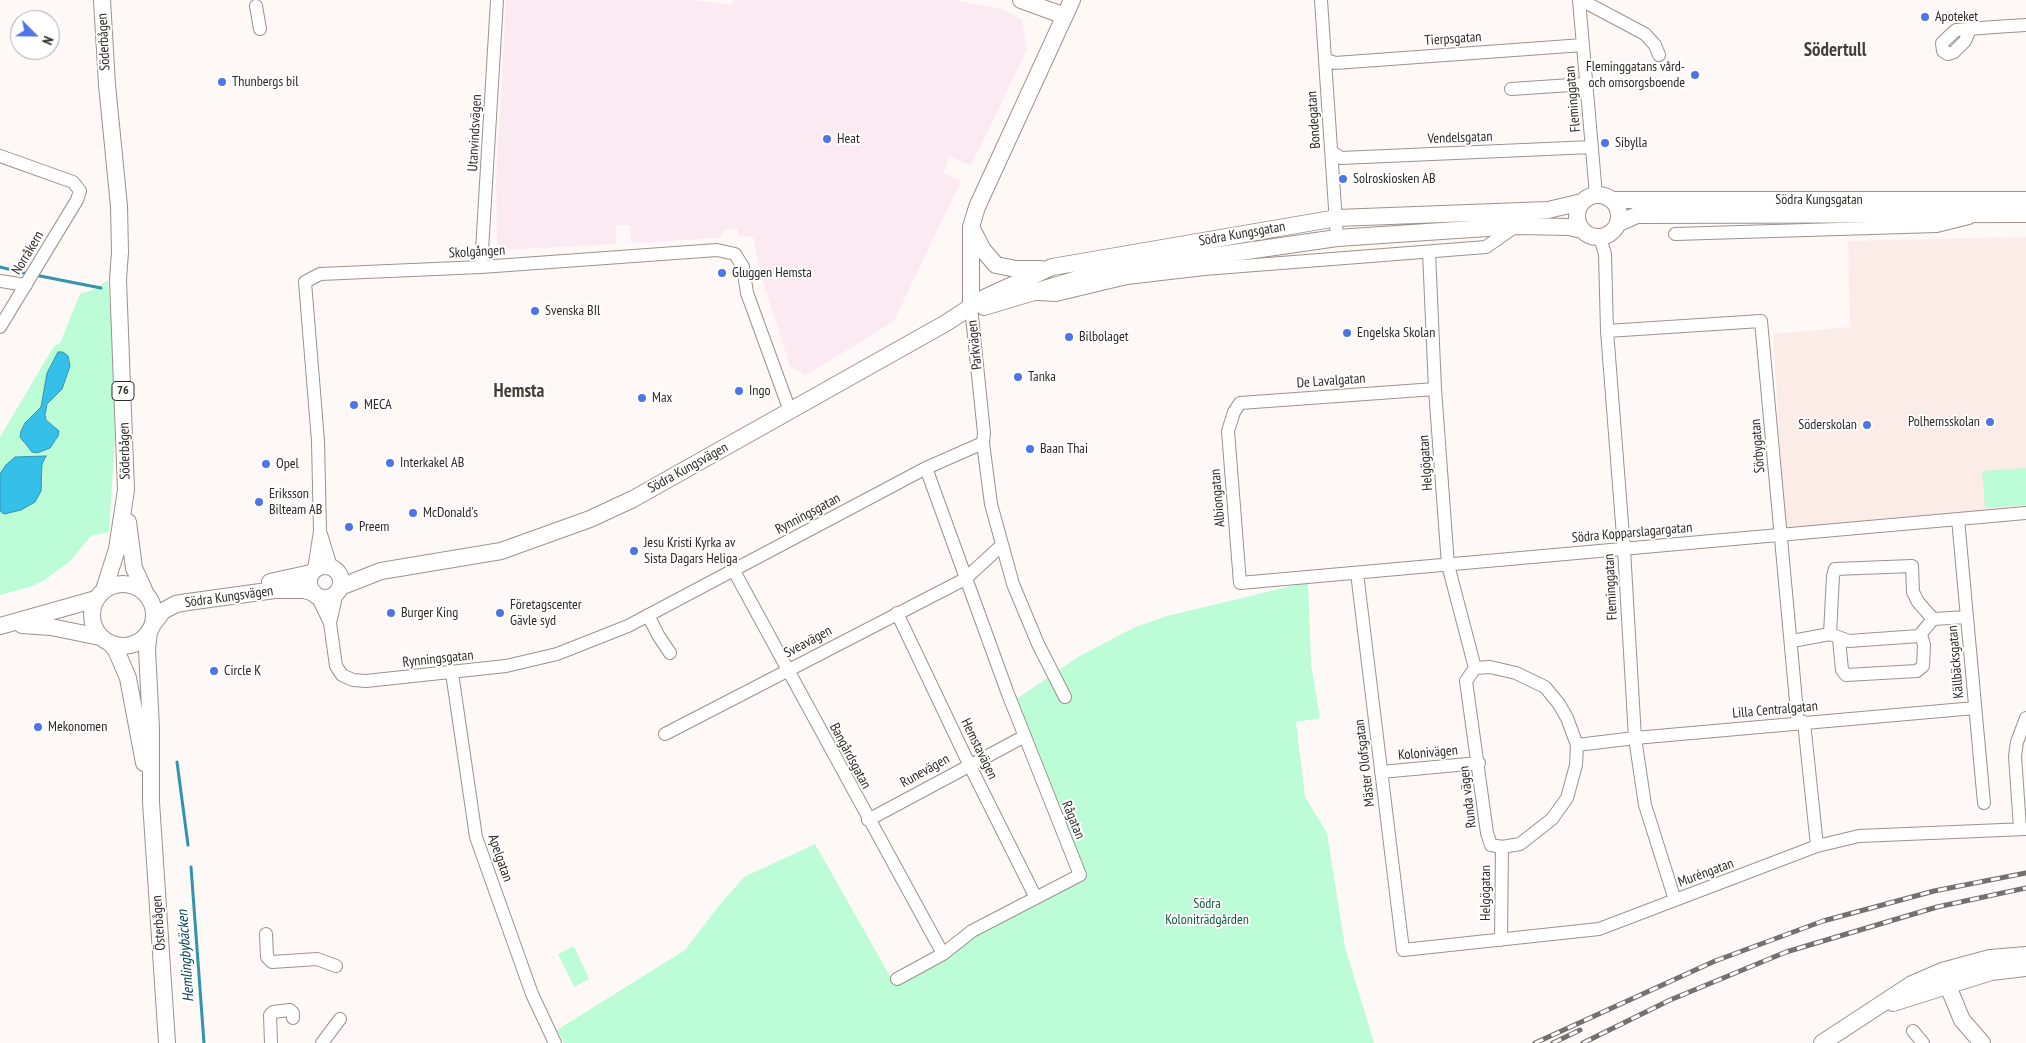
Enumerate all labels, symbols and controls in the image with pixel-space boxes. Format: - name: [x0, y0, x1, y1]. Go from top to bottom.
- place label: Apoteket: [1935, 9, 1978, 25]
- north arrow: [10, 10, 60, 60]
- marker: Apoteket: [1919, 11, 1931, 23]
- street label: Söderbågen: [94, 13, 114, 71]
- street label: Tierpsgatan: [1424, 29, 1482, 49]
- text: N: [38, 33, 58, 47]
- district label: Södertull: [1804, 40, 1866, 62]
- place label: Fleminggatans vård- och omsorgsboende: [1586, 59, 1685, 92]
- street label: Fleminggatan: [1562, 65, 1584, 133]
- marker: Fleminggatans vård- och omsorgsboende: [1689, 69, 1701, 81]
- place label: Thunbergs bil: [232, 74, 298, 90]
- marker: Thunbergs bil: [216, 76, 228, 88]
- street label: Bondegatan: [1304, 91, 1324, 149]
- street label: Utanvindsvägen: [465, 94, 485, 172]
- street label: Vendelsgatan: [1427, 128, 1493, 148]
- place label: Heat: [837, 131, 860, 147]
- marker: Heat: [821, 133, 833, 145]
- place label: Sibylla: [1615, 135, 1647, 151]
- marker: Sibylla: [1599, 137, 1611, 149]
- place label: Solroskiosken AB: [1353, 171, 1436, 187]
- marker: Solroskiosken AB: [1337, 173, 1349, 185]
- street label: Södra Kungsgatan: [1775, 192, 1863, 208]
- street label: Södra Kungsgatan: [1198, 218, 1286, 250]
- street label: Norråkern: [8, 228, 48, 278]
- street label: Skolgången: [448, 242, 506, 262]
- place label: Gluggen Hemsta: [732, 265, 812, 281]
- marker: Gluggen Hemsta: [716, 267, 728, 279]
- place label: Svenska BIl: [545, 303, 600, 319]
- marker: Svenska BIl: [529, 305, 541, 317]
- street label: Parkvägen: [964, 319, 986, 371]
- place label: Engelska Skolan: [1357, 325, 1435, 341]
- marker: Engelska Skolan: [1341, 327, 1353, 339]
- place label: Bilbolaget: [1079, 329, 1129, 345]
- marker: Bilbolaget: [1063, 331, 1075, 343]
- place label: Tanka: [1028, 369, 1056, 385]
- street label: De Lavalgatan: [1296, 370, 1366, 392]
- marker: Tanka: [1012, 371, 1024, 383]
- district label: Hemsta: [494, 381, 544, 403]
- road number: 76: [112, 382, 134, 401]
- place label: Ingo: [749, 383, 771, 399]
- marker: Ingo: [733, 385, 745, 397]
- place label: Max: [652, 390, 672, 406]
- marker: Max: [636, 392, 648, 404]
- place label: MECA: [364, 397, 392, 413]
- marker: MECA: [348, 399, 360, 411]
- place label: Polhemsskolan: [1908, 414, 1980, 430]
- marker: Polhemsskolan: [1984, 416, 1996, 428]
- place label: Söderskolan: [1798, 417, 1857, 433]
- street label: Sörbygatan: [1747, 418, 1769, 474]
- marker: Söderskolan: [1861, 419, 1873, 431]
- street label: Söderbågen: [116, 422, 134, 480]
- street label: Helgögatan: [1416, 435, 1436, 491]
- street label: Södra Kungsvägen: [645, 439, 731, 497]
- place label: Baan Thai: [1040, 441, 1088, 457]
- marker: Baan Thai: [1024, 443, 1036, 455]
- place label: Interkakel AB: [400, 455, 464, 471]
- place label: Opel: [276, 456, 299, 472]
- marker: Interkakel AB: [384, 457, 396, 469]
- marker: Opel: [260, 458, 272, 470]
- street label: Albiongatan: [1207, 468, 1229, 528]
- place label: Eriksson Bilteam AB: [269, 486, 322, 518]
- street label: Rynningsgatan: [773, 490, 843, 538]
- marker: Eriksson Bilteam AB: [253, 496, 265, 508]
- place label: McDonald's: [423, 505, 478, 521]
- marker: McDonald's: [407, 507, 419, 519]
- place label: Preem: [359, 519, 389, 535]
- street label: Södra Kopparslagargatan: [1571, 519, 1693, 547]
- marker: Preem: [343, 521, 355, 533]
- place label: Jesu Kristi Kyrka av Sista Dagars Heliga: [644, 535, 738, 568]
- marker: Jesu Kristi Kyrka av Sista Dagars Heliga: [628, 545, 640, 557]
- street label: Fleminggatan: [1601, 553, 1621, 621]
- street label: Södra Kungsvägen: [184, 582, 274, 612]
- place label: Företagscenter Gävle syd: [510, 597, 582, 630]
- place label: Burger King: [401, 605, 458, 621]
- marker: Burger King: [385, 607, 397, 619]
- marker: Företagscenter Gävle syd: [494, 607, 506, 619]
- street label: Sveavägen: [781, 622, 835, 662]
- street label: Källbäcksgatan: [1944, 625, 1968, 699]
- street label: Rynningsgatan: [402, 647, 474, 671]
- place label: Circle K: [224, 663, 261, 679]
- marker: Circle K: [208, 665, 220, 677]
- street label: Lilla Centralgatan: [1732, 698, 1818, 722]
- street label: Hemstavägen: [957, 716, 1001, 782]
- street label: Mäster Olofsgatan: [1351, 718, 1379, 808]
- place label: Mekonomen: [48, 719, 107, 735]
- street label: Bangårdsgatan: [826, 720, 874, 792]
- marker: Mekonomen: [32, 721, 44, 733]
- street label: Kolonivägen: [1397, 742, 1459, 764]
- street label: Runevägen: [898, 751, 952, 791]
- street label: Runda vägen: [1456, 765, 1480, 829]
- street label: Rågatan: [1058, 799, 1088, 841]
- street label: Apelgatan: [484, 832, 516, 884]
- street label: Muréngatan: [1676, 855, 1736, 891]
- street label: Helgögatan: [1478, 865, 1494, 921]
- street label: Österbågen: [149, 895, 169, 951]
- park label: Södra Koloniträdgården: [1165, 896, 1249, 929]
- water label: Hemlingbybäcken: [174, 909, 198, 1003]

